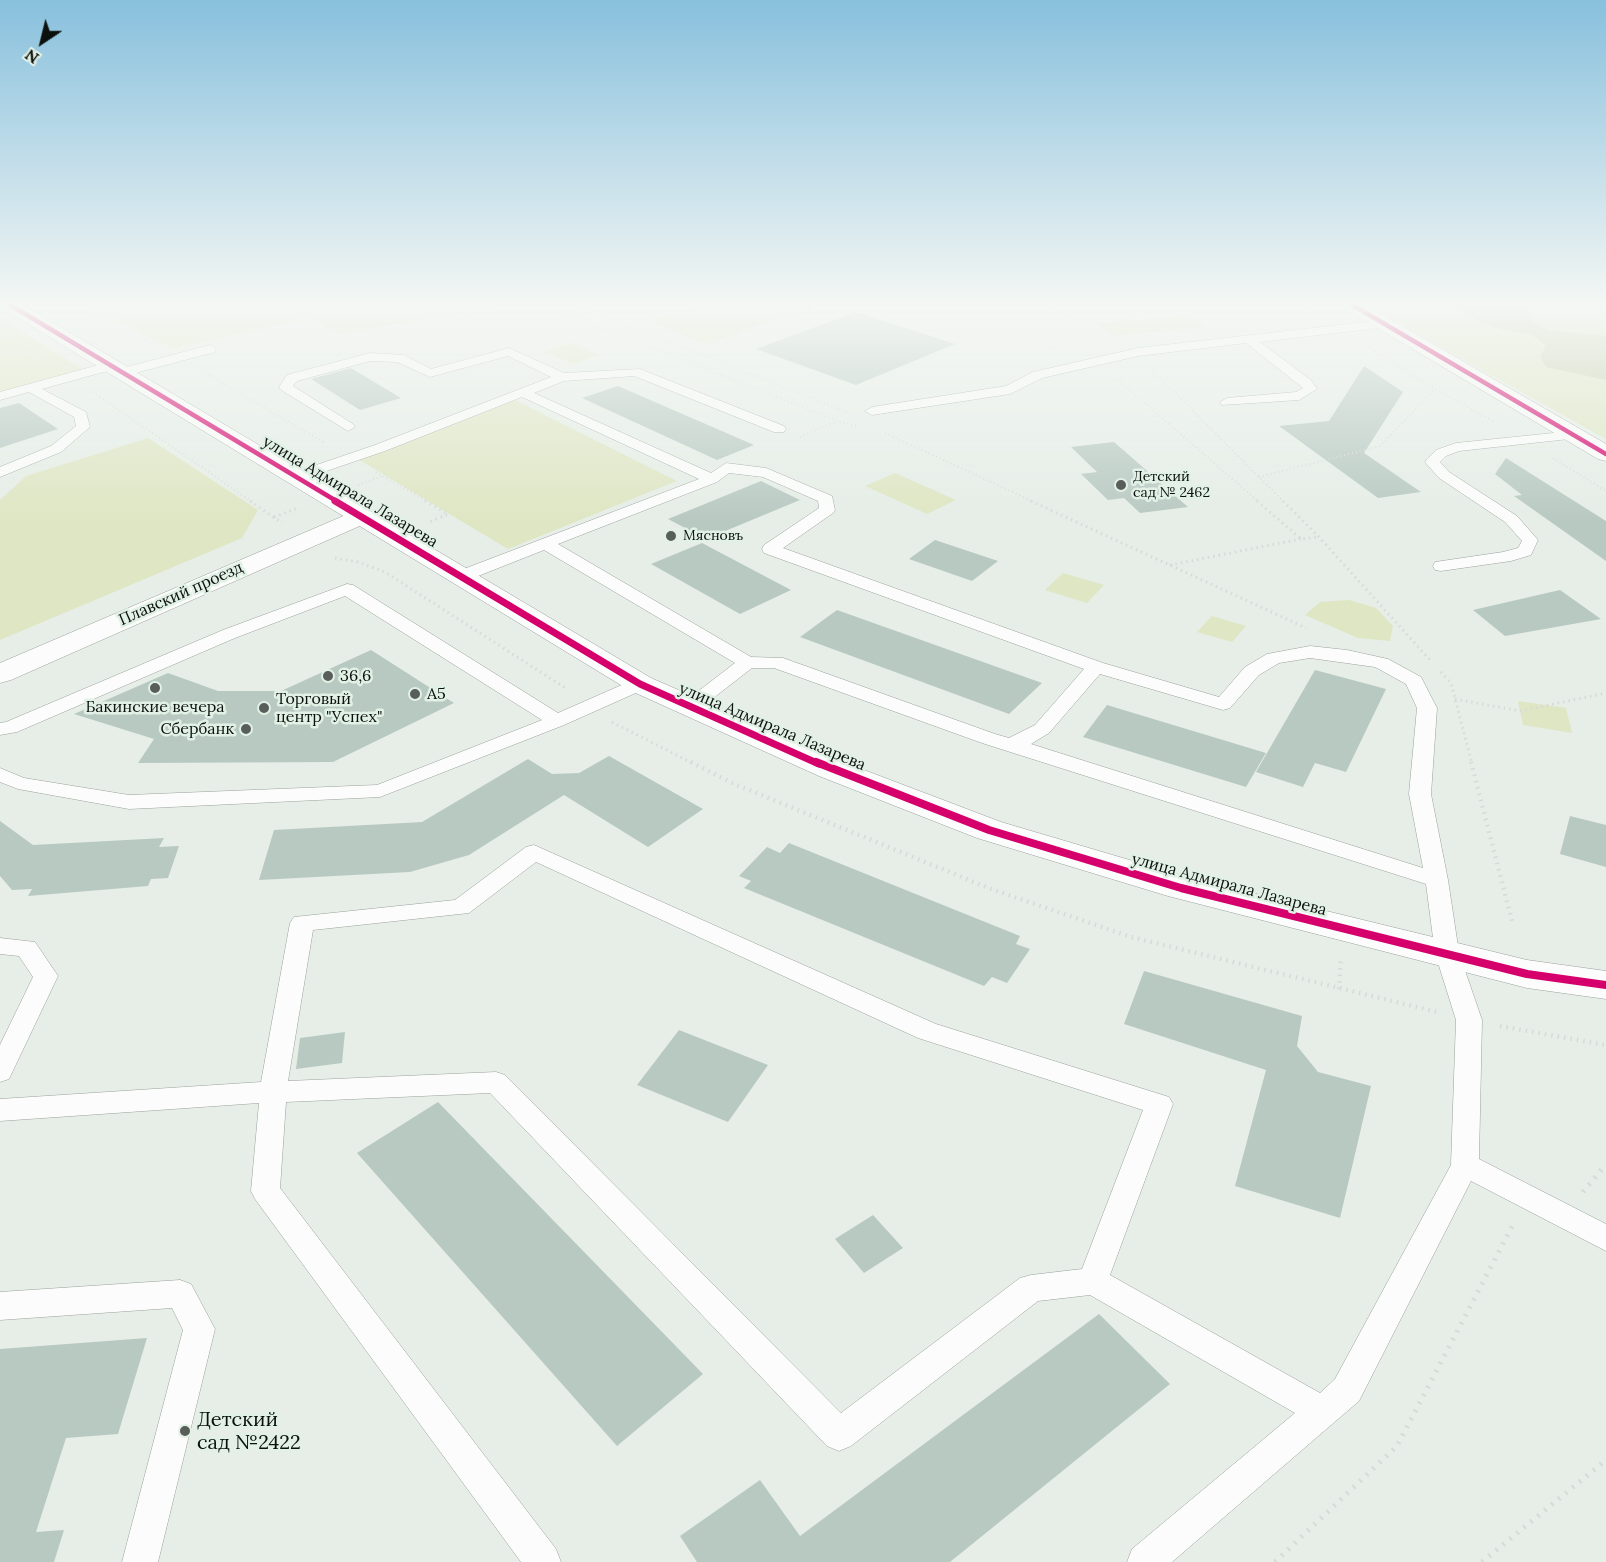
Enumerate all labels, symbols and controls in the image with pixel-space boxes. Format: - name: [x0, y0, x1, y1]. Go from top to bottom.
- north arrow: [12, 12, 72, 72]
- text: N: [21, 45, 42, 68]
- street label: улица Адмирала Лазарева: [259, 432, 441, 552]
- place label: Детский сад № 2462: [1133, 469, 1210, 502]
- marker: Детский сад № 2462: [1114, 478, 1128, 492]
- place label: Мясновъ: [683, 528, 743, 544]
- marker: Мясновъ: [664, 529, 678, 543]
- street label: Плавский проезд: [116, 558, 246, 630]
- place label: 36,6: [340, 666, 371, 686]
- marker: 36,6: [321, 669, 335, 683]
- street label: улица Адмирала Лазарева: [676, 679, 868, 775]
- marker: Бакинские вечера: [148, 681, 162, 695]
- place label: А5: [427, 684, 446, 704]
- marker: А5: [408, 687, 422, 701]
- place label: Торговый центр "Успех": [276, 689, 382, 727]
- place label: Бакинские вечера: [85, 697, 225, 717]
- marker: Торговый центр "Успех": [257, 701, 271, 715]
- place label: Сбербанк: [160, 719, 234, 739]
- marker: Сбербанк: [239, 722, 253, 736]
- street label: улица Адмирала Лазарева: [1129, 850, 1329, 920]
- place label: Детский сад №2422: [197, 1408, 301, 1455]
- marker: Детский сад №2422: [178, 1424, 192, 1438]

